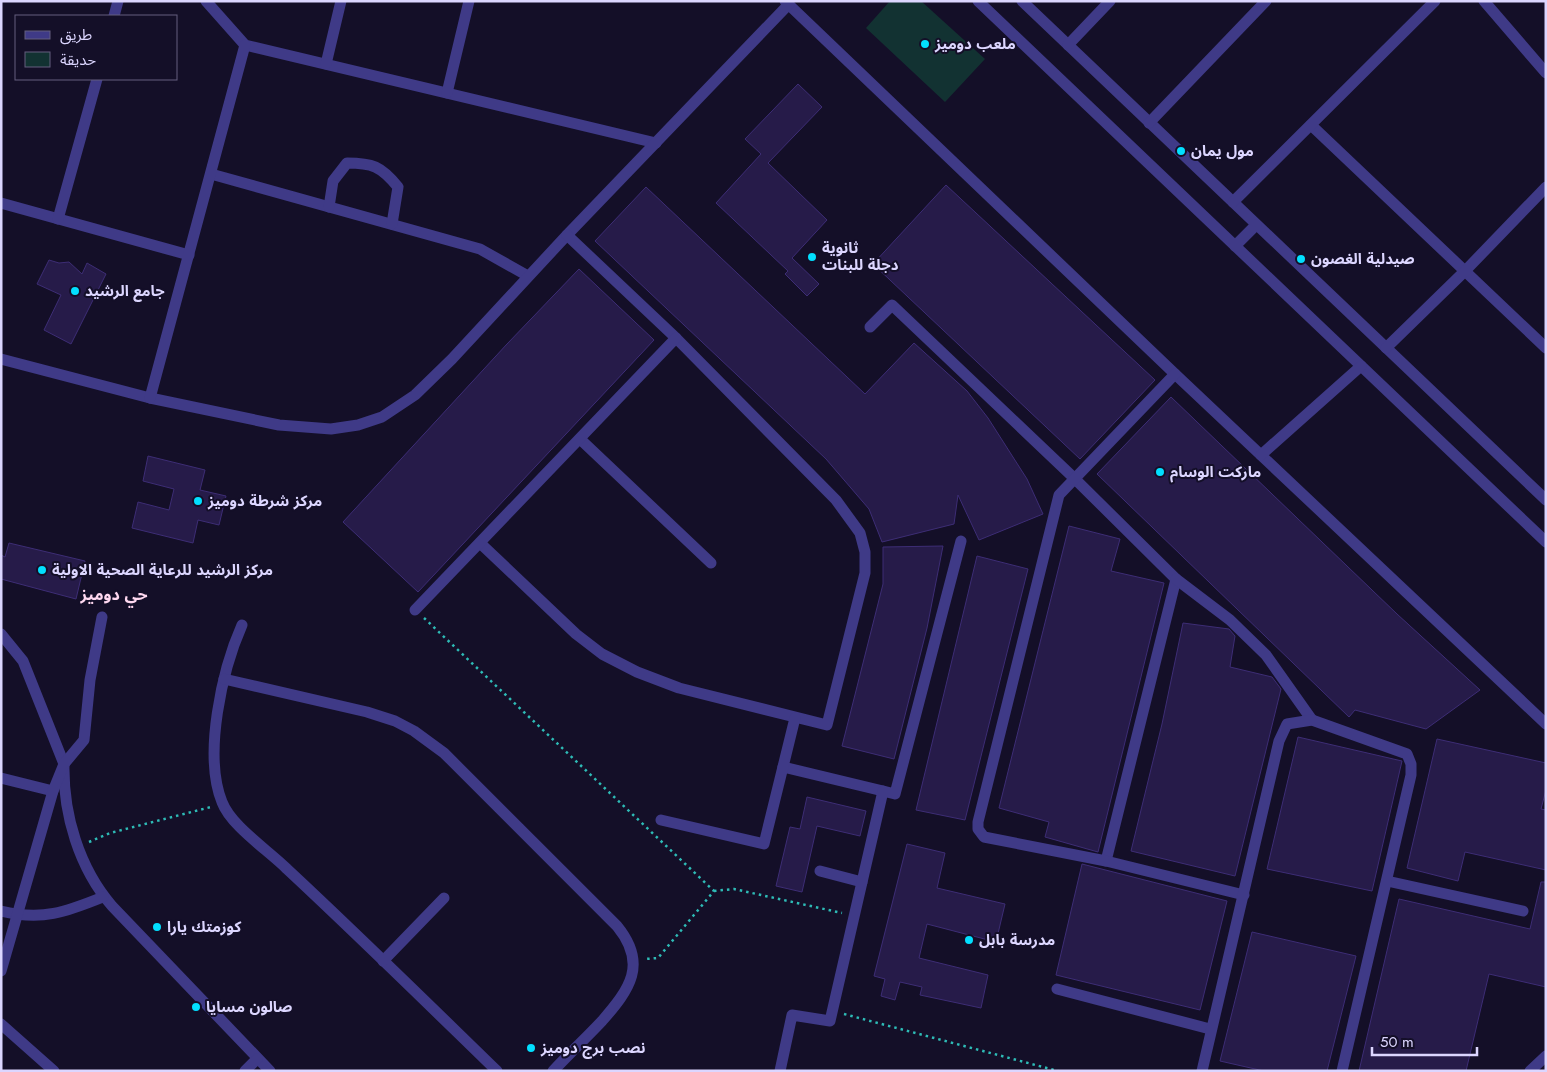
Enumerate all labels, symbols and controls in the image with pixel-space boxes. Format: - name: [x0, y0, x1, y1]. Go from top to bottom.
- legend: [15, 15, 178, 80]
- text: طريق: [60, 24, 92, 46]
- place label: ملعب دوميز: [934, 33, 1016, 55]
- marker: ملعب دوميز: [919, 38, 931, 50]
- text: حديقة: [60, 49, 96, 71]
- place label: مول يمان: [1191, 140, 1254, 162]
- marker: مول يمان: [1175, 145, 1187, 157]
- place label: ثانوية دجلة للبنات: [822, 237, 899, 276]
- place label: صيدلية الغصون: [1311, 248, 1415, 270]
- marker: ثانوية دجلة للبنات: [806, 251, 818, 263]
- marker: صيدلية الغصون: [1295, 253, 1307, 265]
- place label: جامع الرشيد: [85, 280, 165, 302]
- marker: جامع الرشيد: [69, 285, 81, 297]
- place label: ماركت الوسام: [1170, 461, 1261, 483]
- marker: ماركت الوسام: [1154, 466, 1166, 478]
- place label: مركز شرطة دوميز: [207, 490, 322, 512]
- marker: مركز شرطة دوميز: [192, 495, 204, 507]
- place label: مركز الرشيد للرعاية الصحية الاولية: [52, 559, 273, 581]
- marker: مركز الرشيد للرعاية الصحية الاولية: [36, 564, 48, 576]
- district label: حي دوميز: [80, 583, 147, 608]
- place label: كوزمتك يارا: [167, 916, 241, 938]
- marker: كوزمتك يارا: [151, 921, 163, 933]
- place label: مدرسة بابل: [979, 929, 1055, 951]
- marker: مدرسة بابل: [963, 934, 975, 946]
- place label: صالون مسايا: [206, 996, 293, 1018]
- marker: صالون مسايا: [190, 1001, 202, 1013]
- scale bar: [1372, 1024, 1477, 1056]
- text: 50 m: [1380, 1031, 1414, 1053]
- place label: نصب برج دوميز: [540, 1037, 646, 1059]
- marker: نصب برج دوميز: [525, 1042, 537, 1054]

